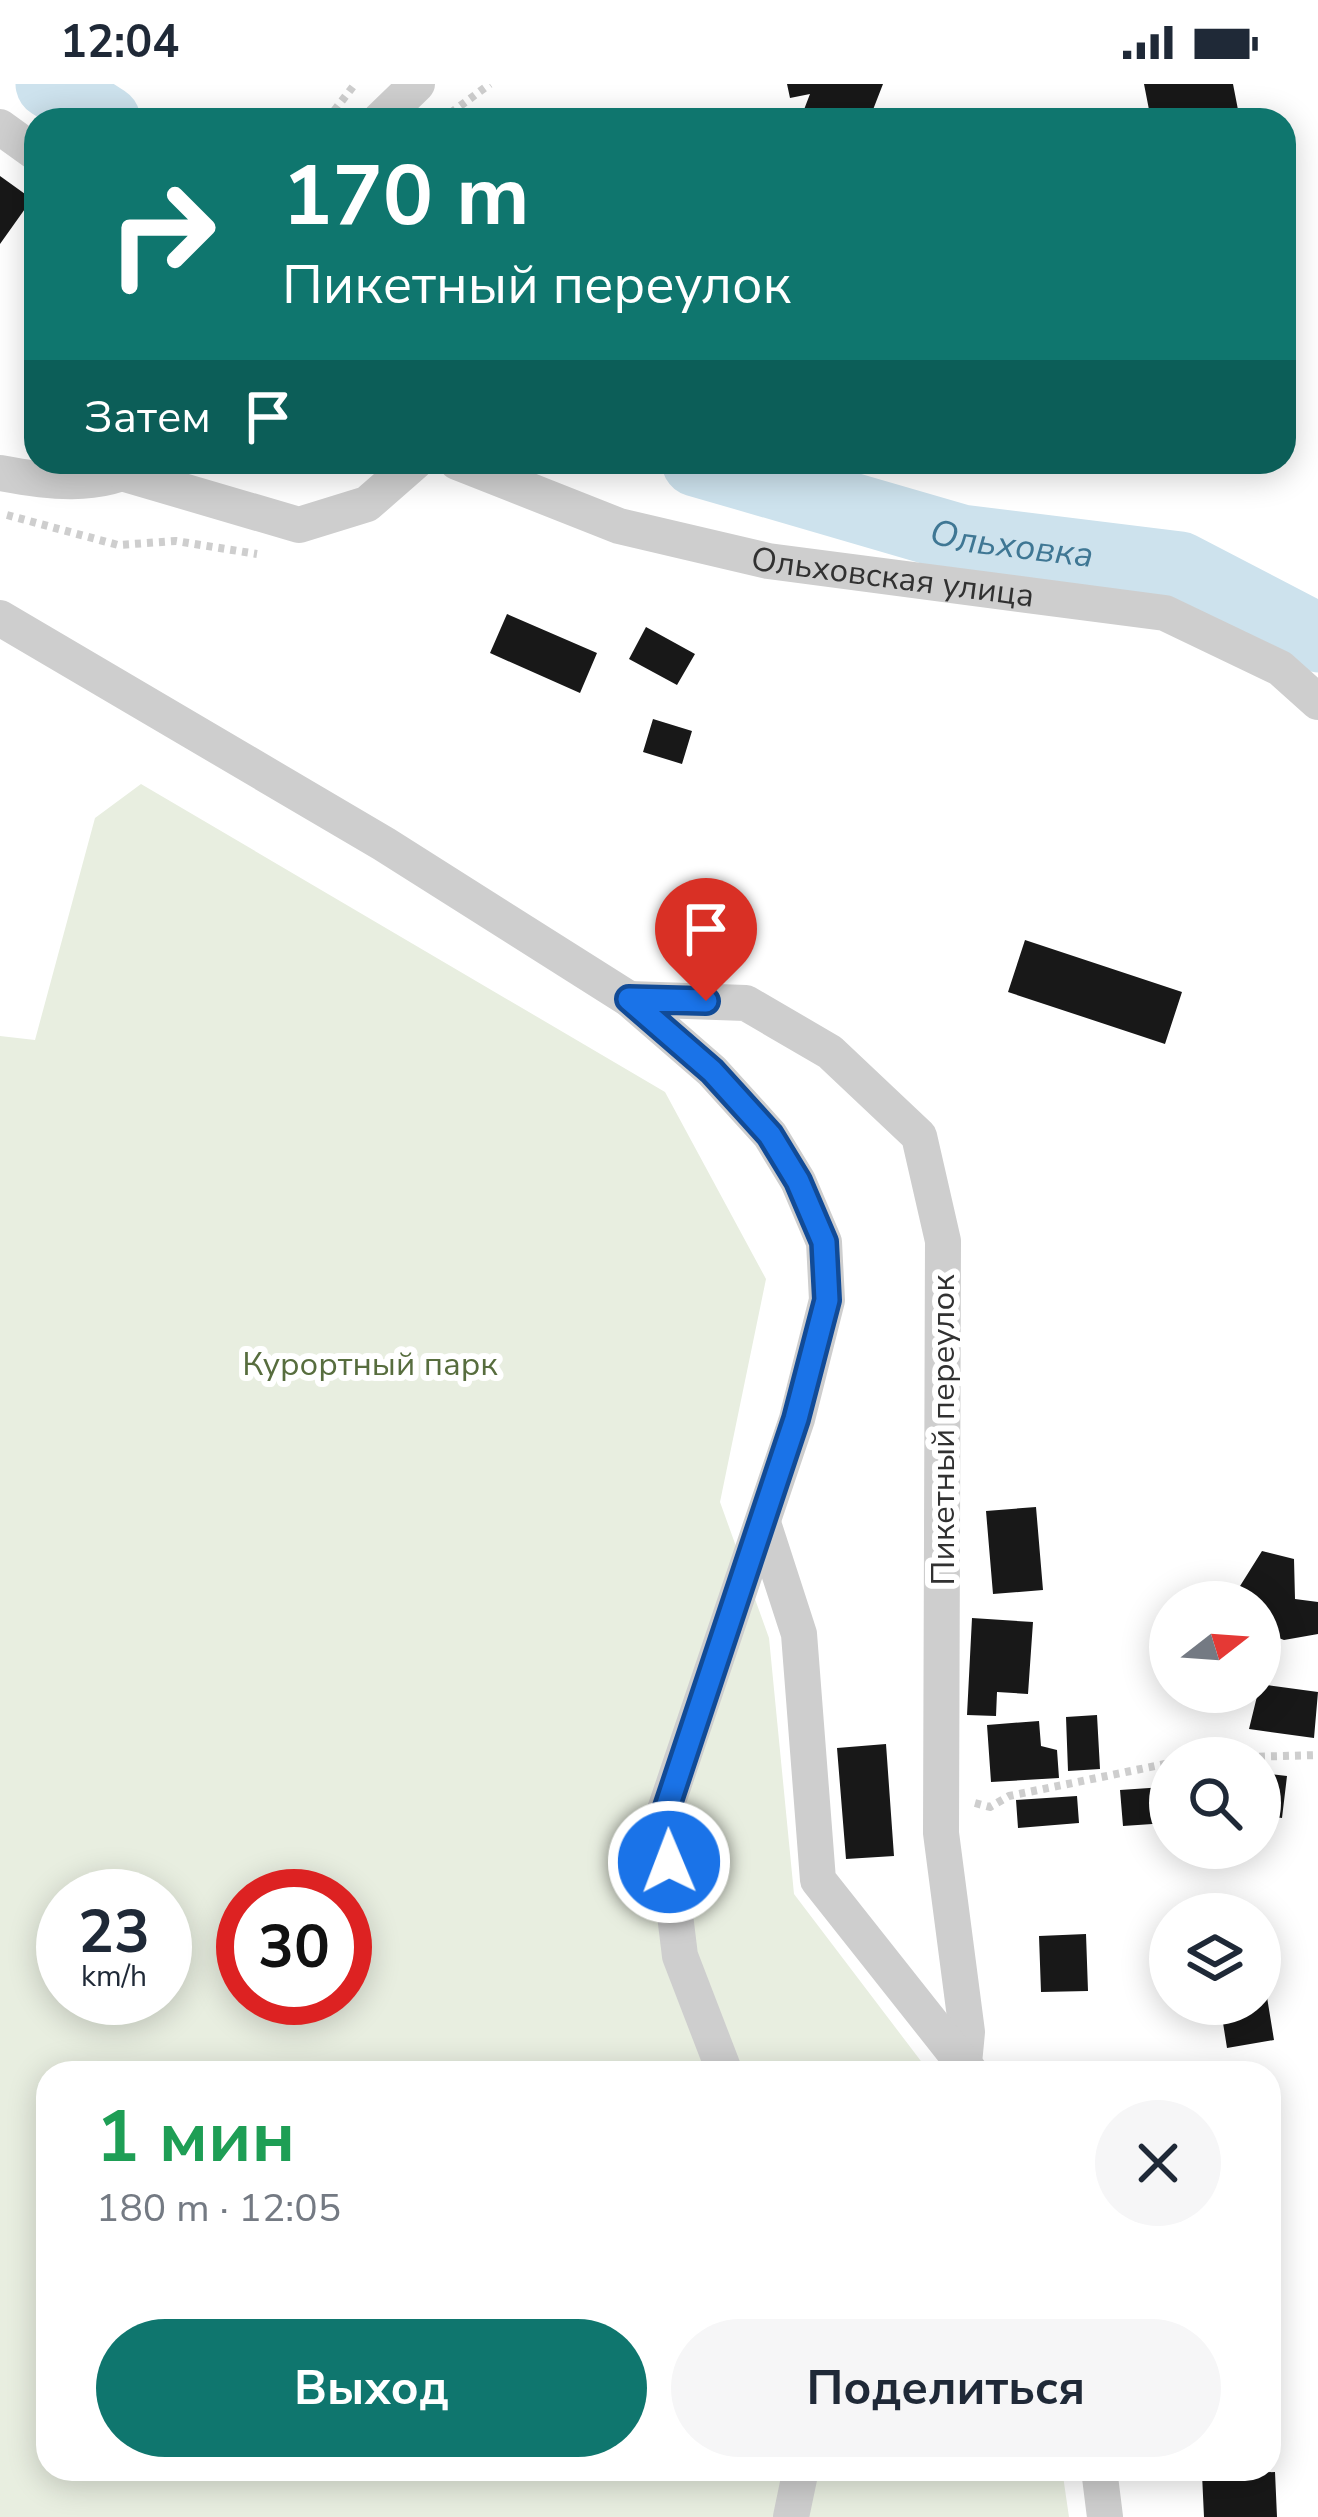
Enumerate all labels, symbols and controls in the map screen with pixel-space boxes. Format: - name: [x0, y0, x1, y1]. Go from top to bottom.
- text: 12:04: [60, 12, 179, 73]
- text: 170 m: [282, 139, 530, 254]
- icon: right: [84, 156, 240, 312]
- text: Пикетный переулок: [282, 248, 791, 322]
- icon: arrive: [235, 384, 301, 450]
- text: Затем: [84, 387, 211, 448]
- water label: Ольховка: [924, 507, 1096, 580]
- street label: Ольховская улица: [747, 535, 1037, 618]
- pin: [655, 878, 757, 1001]
- icon: arrive: [673, 896, 739, 962]
- street label: Пикетный переулок: [921, 1274, 966, 1586]
- park label: Курортный парк: [242, 1342, 498, 1387]
- north arrow: [1149, 1581, 1281, 1713]
- map controls: [1149, 1581, 1281, 2025]
- button: search: [1149, 1737, 1281, 1869]
- position arrow: [606, 1799, 732, 1925]
- speed limit sign: 30: [216, 1869, 372, 2025]
- text: 23: [78, 1891, 150, 1973]
- button: layers: [1149, 1893, 1281, 2025]
- text: km/h: [81, 1956, 147, 1997]
- text: 1 мин: [96, 2088, 295, 2186]
- button: close: [1095, 2100, 1221, 2226]
- text: 180 m · 12:05: [96, 2182, 341, 2235]
- button: Выход: [96, 2319, 647, 2457]
- button: Поделиться: [671, 2319, 1221, 2457]

